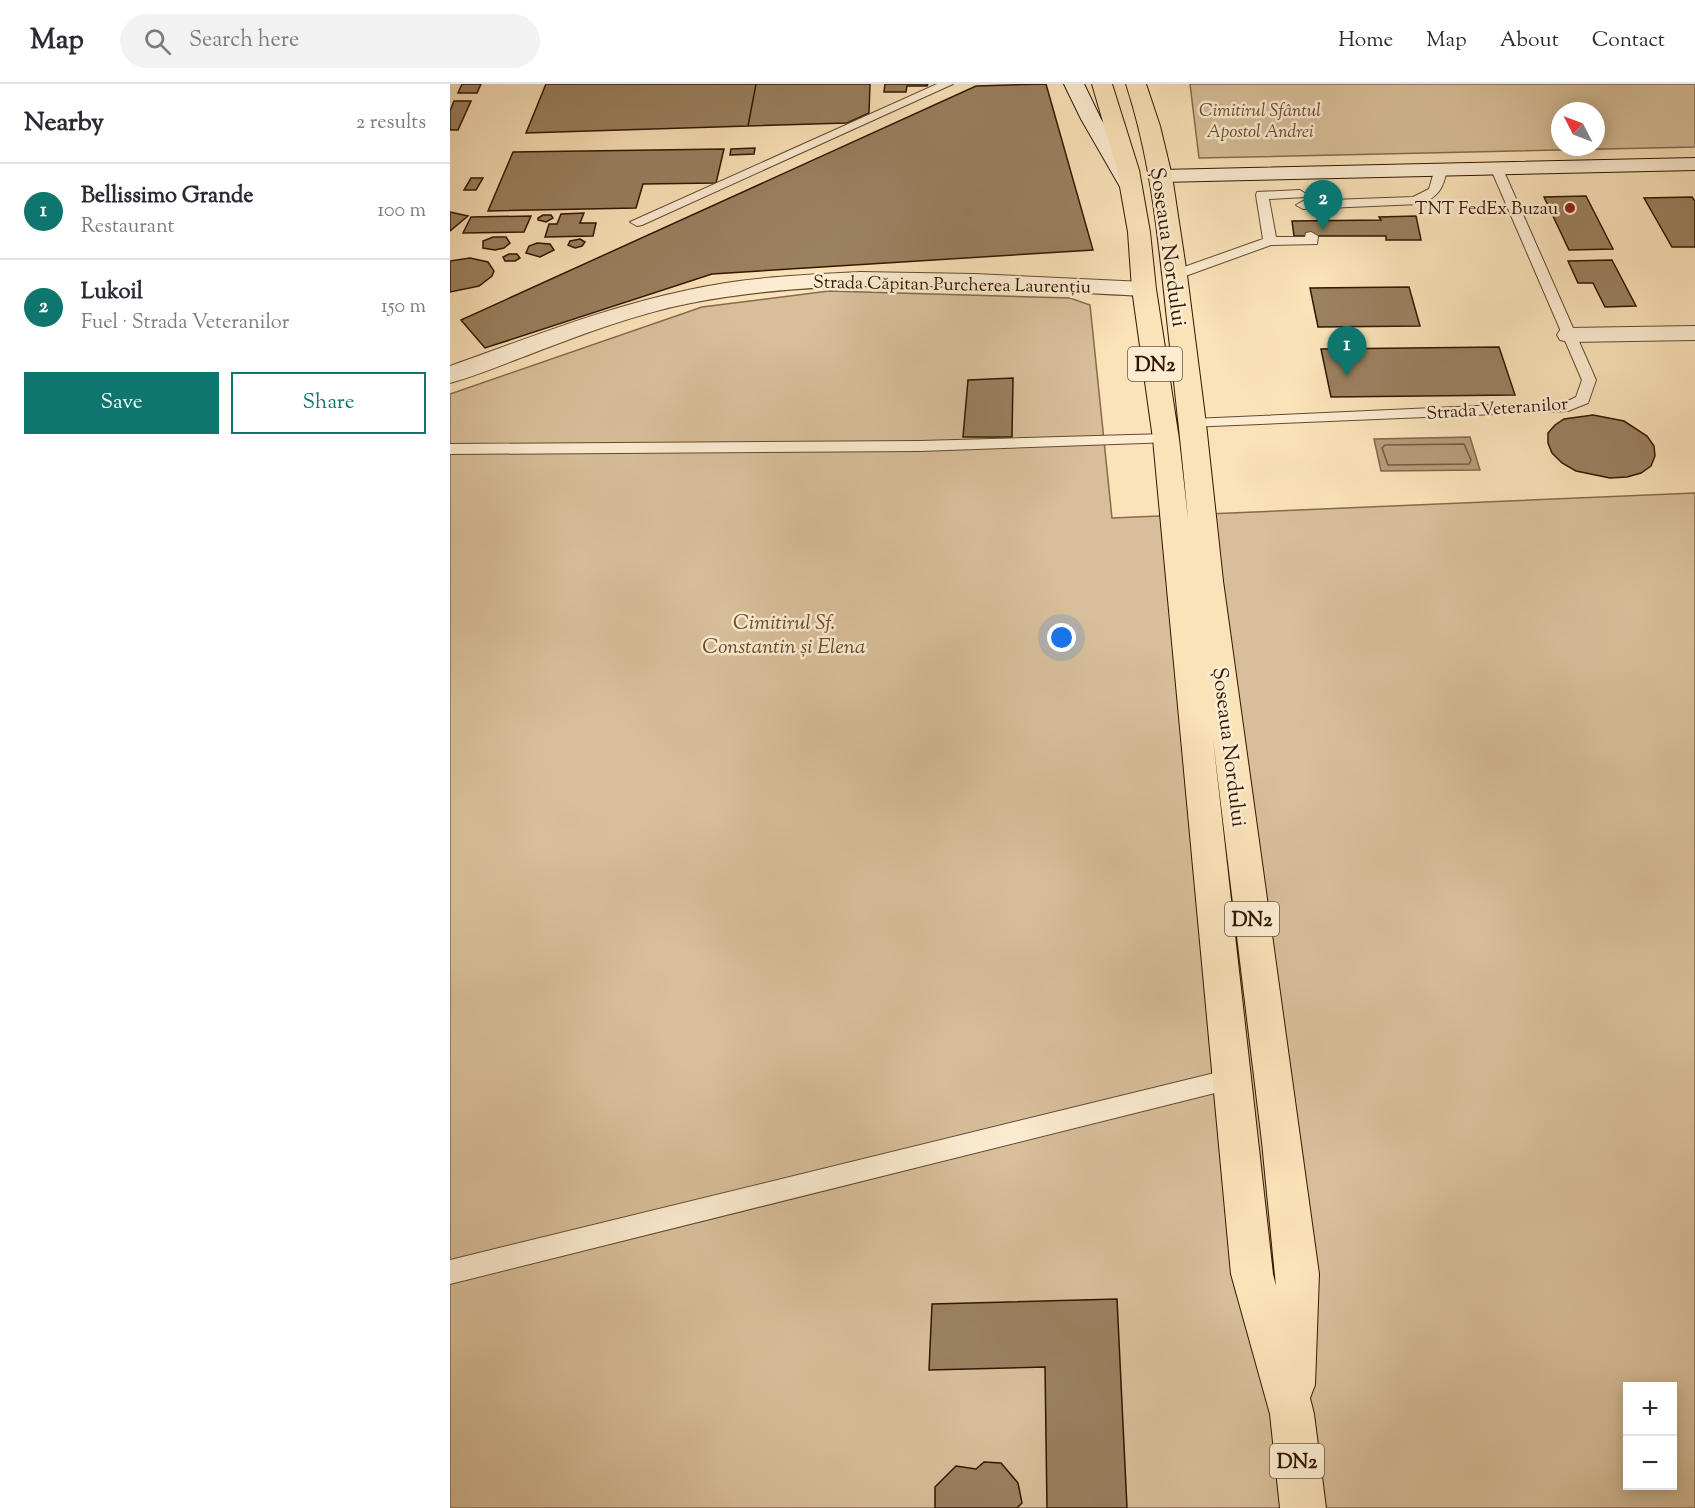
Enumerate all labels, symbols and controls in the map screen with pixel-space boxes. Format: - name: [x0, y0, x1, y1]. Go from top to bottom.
- search box: [120, 14, 540, 68]
- text: Map: [30, 21, 84, 61]
- icon: search: [141, 25, 174, 58]
- text: Search here: [189, 25, 299, 57]
- text: Home: [1338, 26, 1393, 56]
- text: Map: [1426, 26, 1467, 56]
- text: About: [1500, 26, 1559, 56]
- text: Contact: [1592, 26, 1665, 56]
- park label: Cimitirul Sfântul Apostol Andrei: [1199, 99, 1321, 146]
- north arrow: [1551, 102, 1605, 156]
- text: Nearby: [24, 105, 104, 142]
- text: 2 results: [356, 109, 426, 138]
- street label: Șoseaua Nordului: [1141, 165, 1193, 329]
- pin: 2: [1304, 180, 1342, 230]
- text: Bellissimo Grande: [81, 181, 253, 213]
- text: 1: [40, 197, 47, 226]
- text: 100 m: [377, 197, 426, 226]
- place label: TNT FedEx Buzau: [1415, 197, 1558, 223]
- marker: TNT FedEx Buzau: [1563, 201, 1577, 215]
- text: Restaurant: [81, 213, 174, 242]
- street label: Strada Căpitan Purcherea Laurențiu: [813, 271, 1091, 301]
- text: Lukoil: [81, 277, 143, 309]
- text: 2: [39, 293, 48, 322]
- text: 150 m: [381, 293, 426, 322]
- text: Fuel · Strada Veteranilor: [81, 309, 289, 338]
- pin: 1: [1328, 326, 1366, 376]
- road number: DN2: [1128, 347, 1182, 381]
- button: Save: [24, 372, 219, 434]
- button: Share: [231, 372, 426, 434]
- street label: Strada Veteranilor: [1425, 392, 1569, 428]
- park label: Cimitirul Sf. Constantin și Elena: [702, 609, 866, 663]
- your location: [1047, 623, 1076, 652]
- street label: Șoseaua Nordului: [1203, 666, 1253, 829]
- road number: DN2: [1225, 902, 1279, 936]
- map controls: [1623, 1382, 1677, 1490]
- button: +: [1623, 1382, 1677, 1436]
- button: −: [1623, 1436, 1677, 1490]
- road number: DN2: [1270, 1444, 1324, 1478]

